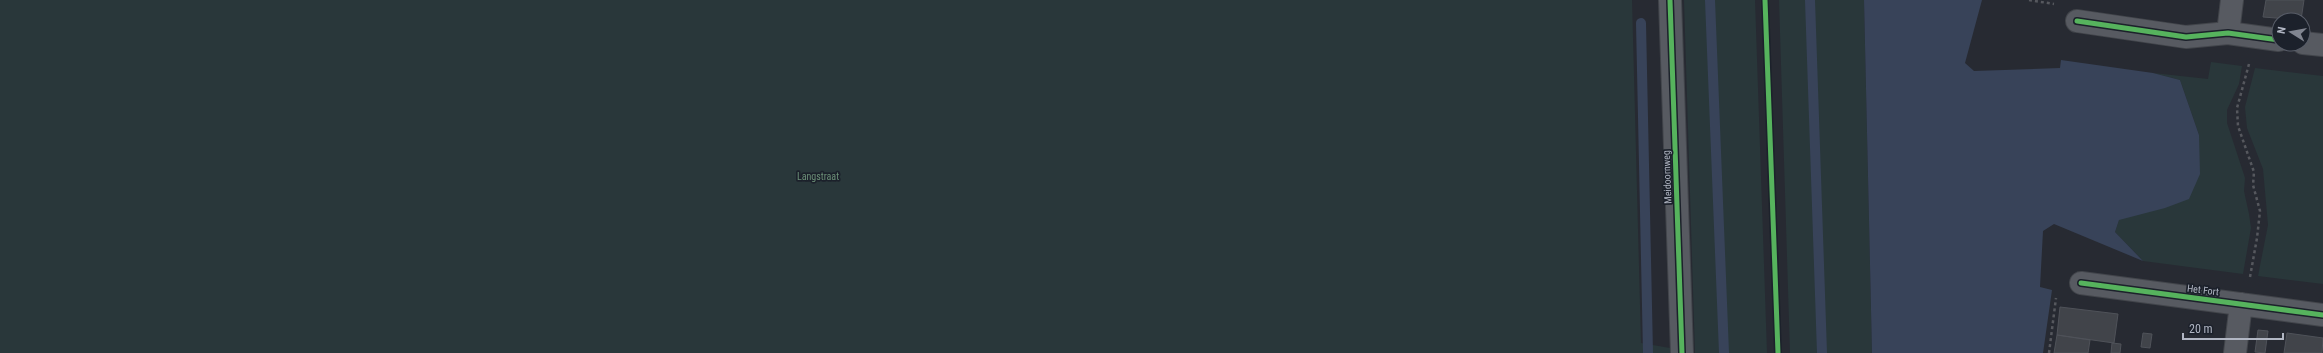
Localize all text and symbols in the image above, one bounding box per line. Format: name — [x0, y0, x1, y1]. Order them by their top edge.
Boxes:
north arrow — [2271, 12, 2311, 52]
text: N — [2275, 25, 2289, 35]
street label: Meidoornweg — [1661, 150, 1673, 204]
park label: Langstraat — [797, 171, 839, 182]
street label: Het Fort — [2186, 283, 2220, 297]
scale bar — [2183, 315, 2283, 341]
text: 20 m — [2189, 322, 2213, 336]

